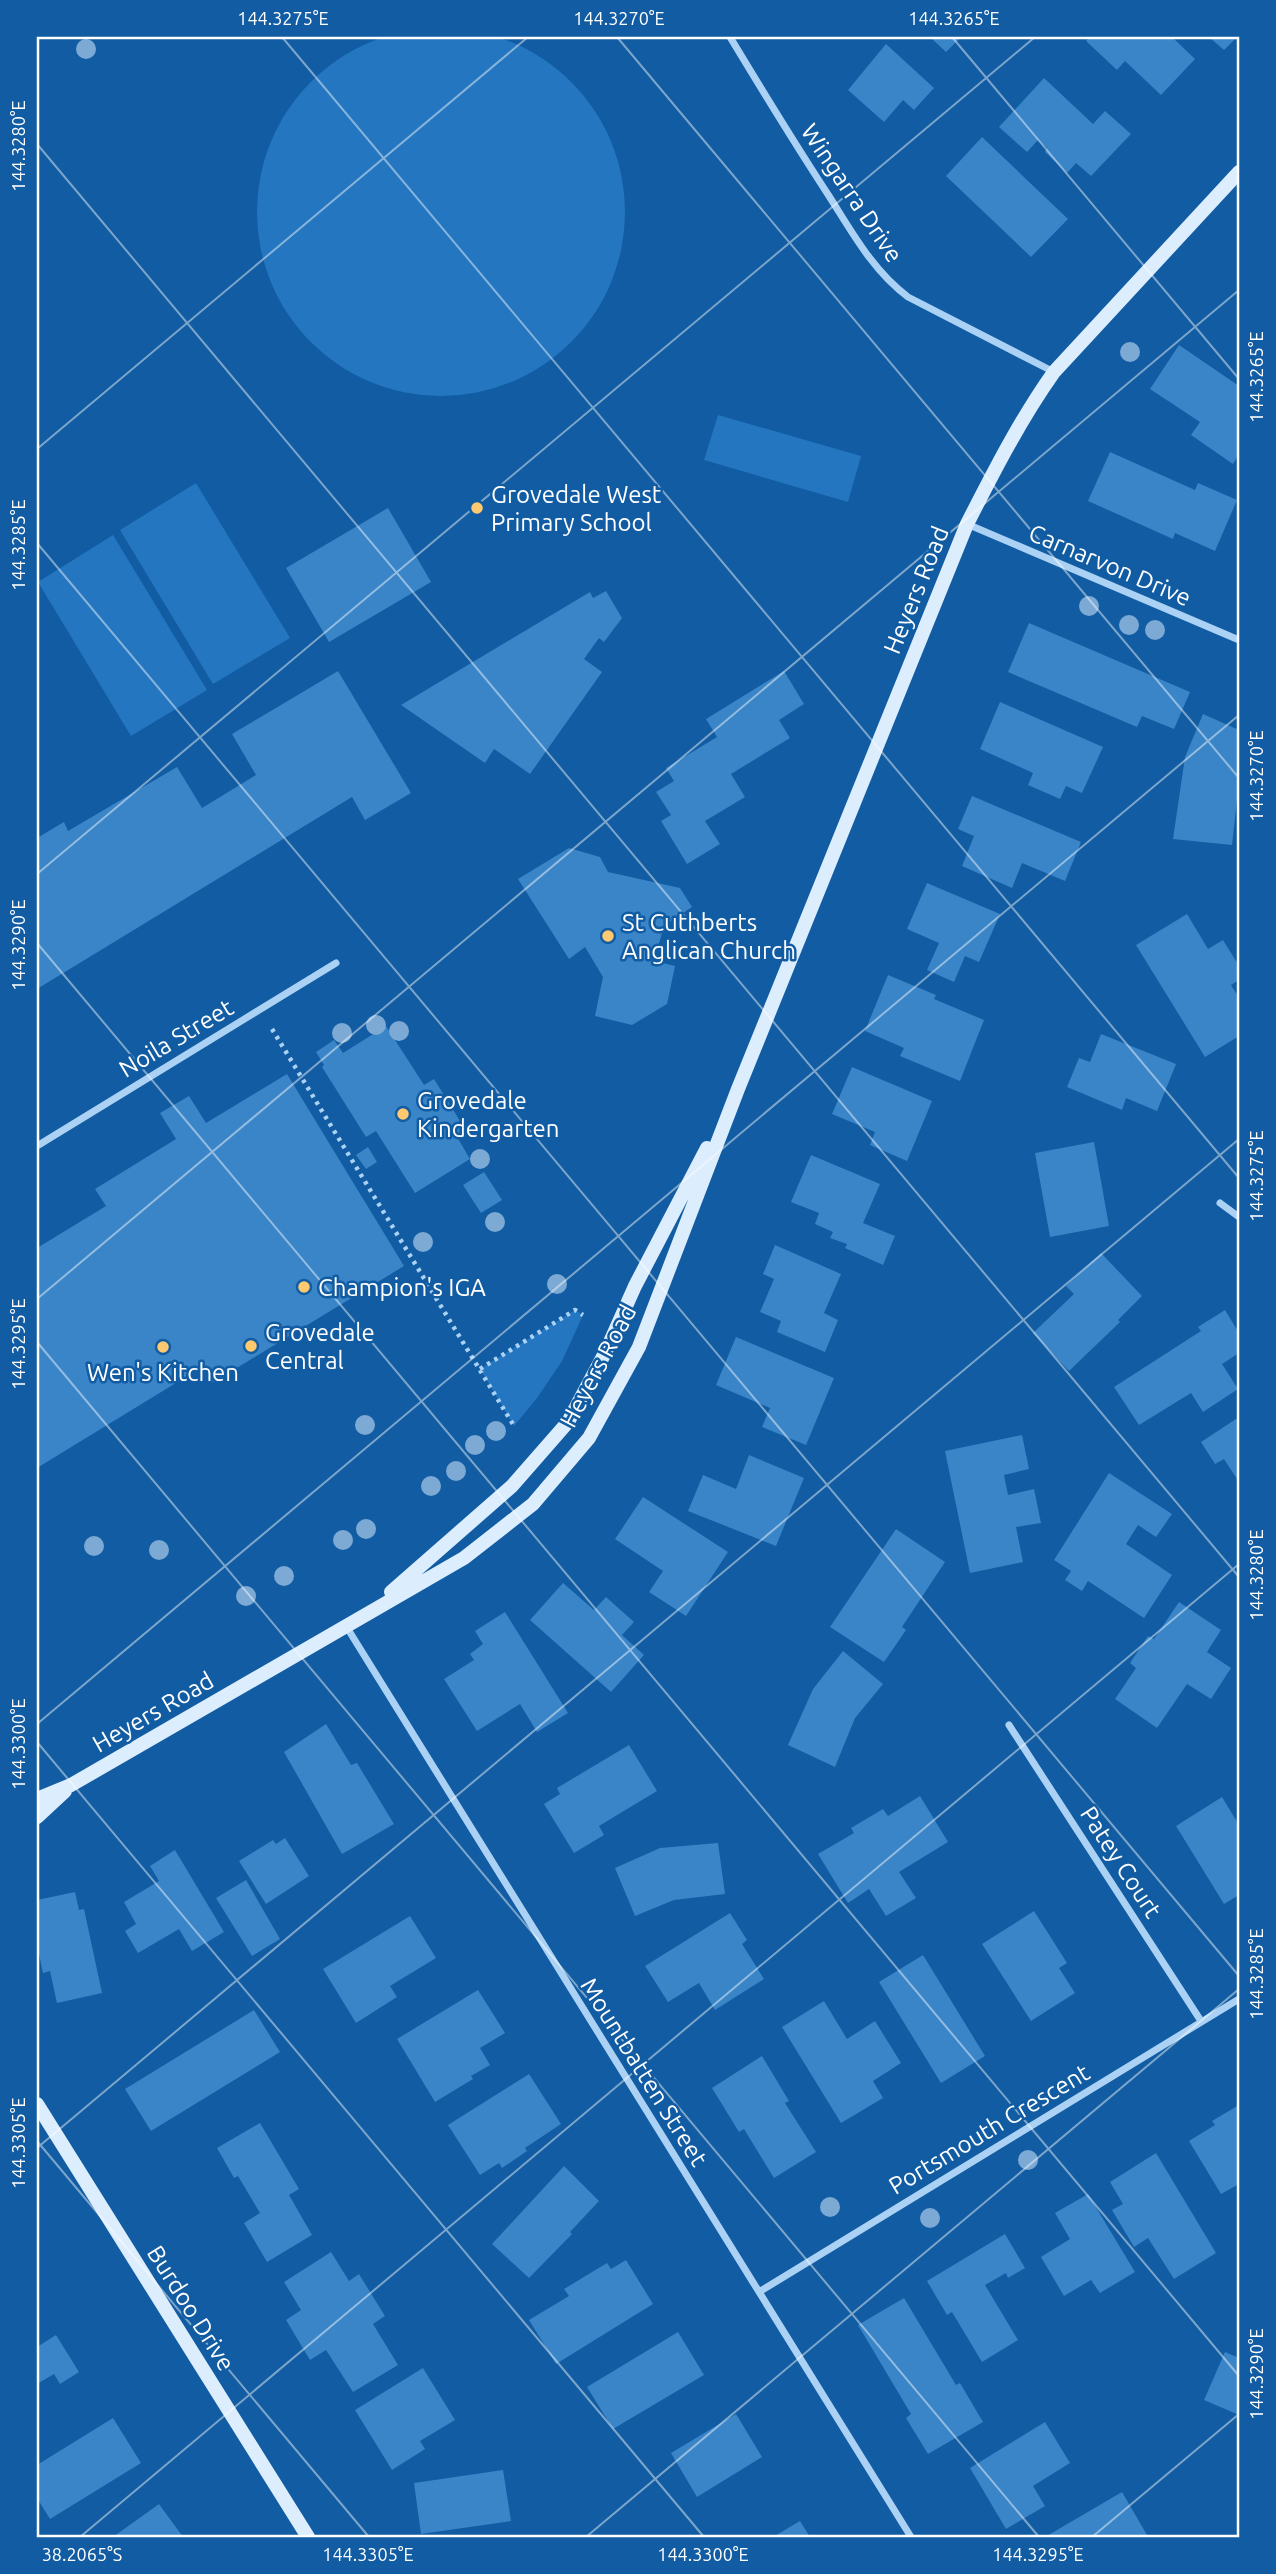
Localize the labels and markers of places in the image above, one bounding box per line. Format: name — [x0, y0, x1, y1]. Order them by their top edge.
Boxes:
place label: Grovedale West Primary School — [491, 481, 662, 536]
marker: Grovedale West Primary School — [469, 500, 485, 516]
place label: St Cuthberts Anglican Church — [622, 909, 796, 964]
marker: St Cuthberts Anglican Church — [600, 928, 616, 944]
place label: Grovedale Kindergarten — [417, 1087, 560, 1142]
marker: Grovedale Kindergarten — [395, 1106, 411, 1122]
place label: Champion's IGA — [318, 1274, 486, 1301]
marker: Champion's IGA — [296, 1279, 312, 1295]
place label: Grovedale Central — [265, 1319, 375, 1374]
marker: Grovedale Central — [243, 1338, 259, 1354]
marker: Wen's Kitchen — [155, 1339, 171, 1355]
place label: Wen's Kitchen — [87, 1359, 239, 1386]

